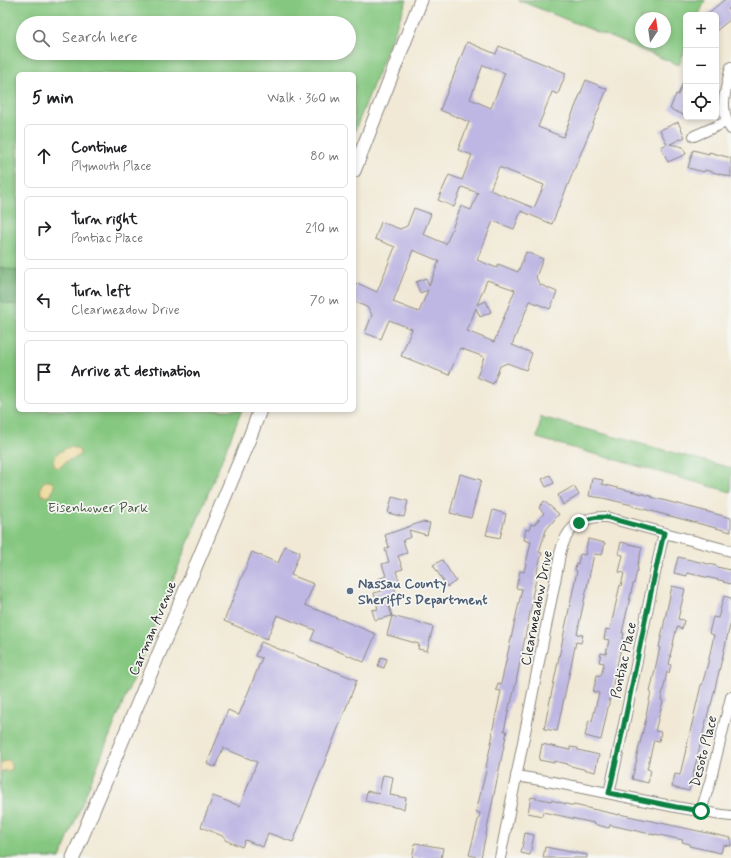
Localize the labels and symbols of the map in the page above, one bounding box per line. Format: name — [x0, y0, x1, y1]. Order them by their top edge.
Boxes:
north arrow — [635, 12, 671, 48]
park label: Eisenhower Park — [48, 499, 148, 517]
route end — [570, 514, 588, 532]
street label: Clearmeadow Drive — [517, 549, 557, 667]
place label: Nassau County Sheriff's Department — [358, 575, 488, 609]
street label: Carman Avenue — [125, 578, 181, 679]
marker: Nassau County Sheriff's Department — [345, 586, 355, 596]
street label: Pontiac Place — [607, 620, 641, 700]
street label: Desoto Place — [686, 714, 721, 789]
route start — [692, 802, 710, 820]

